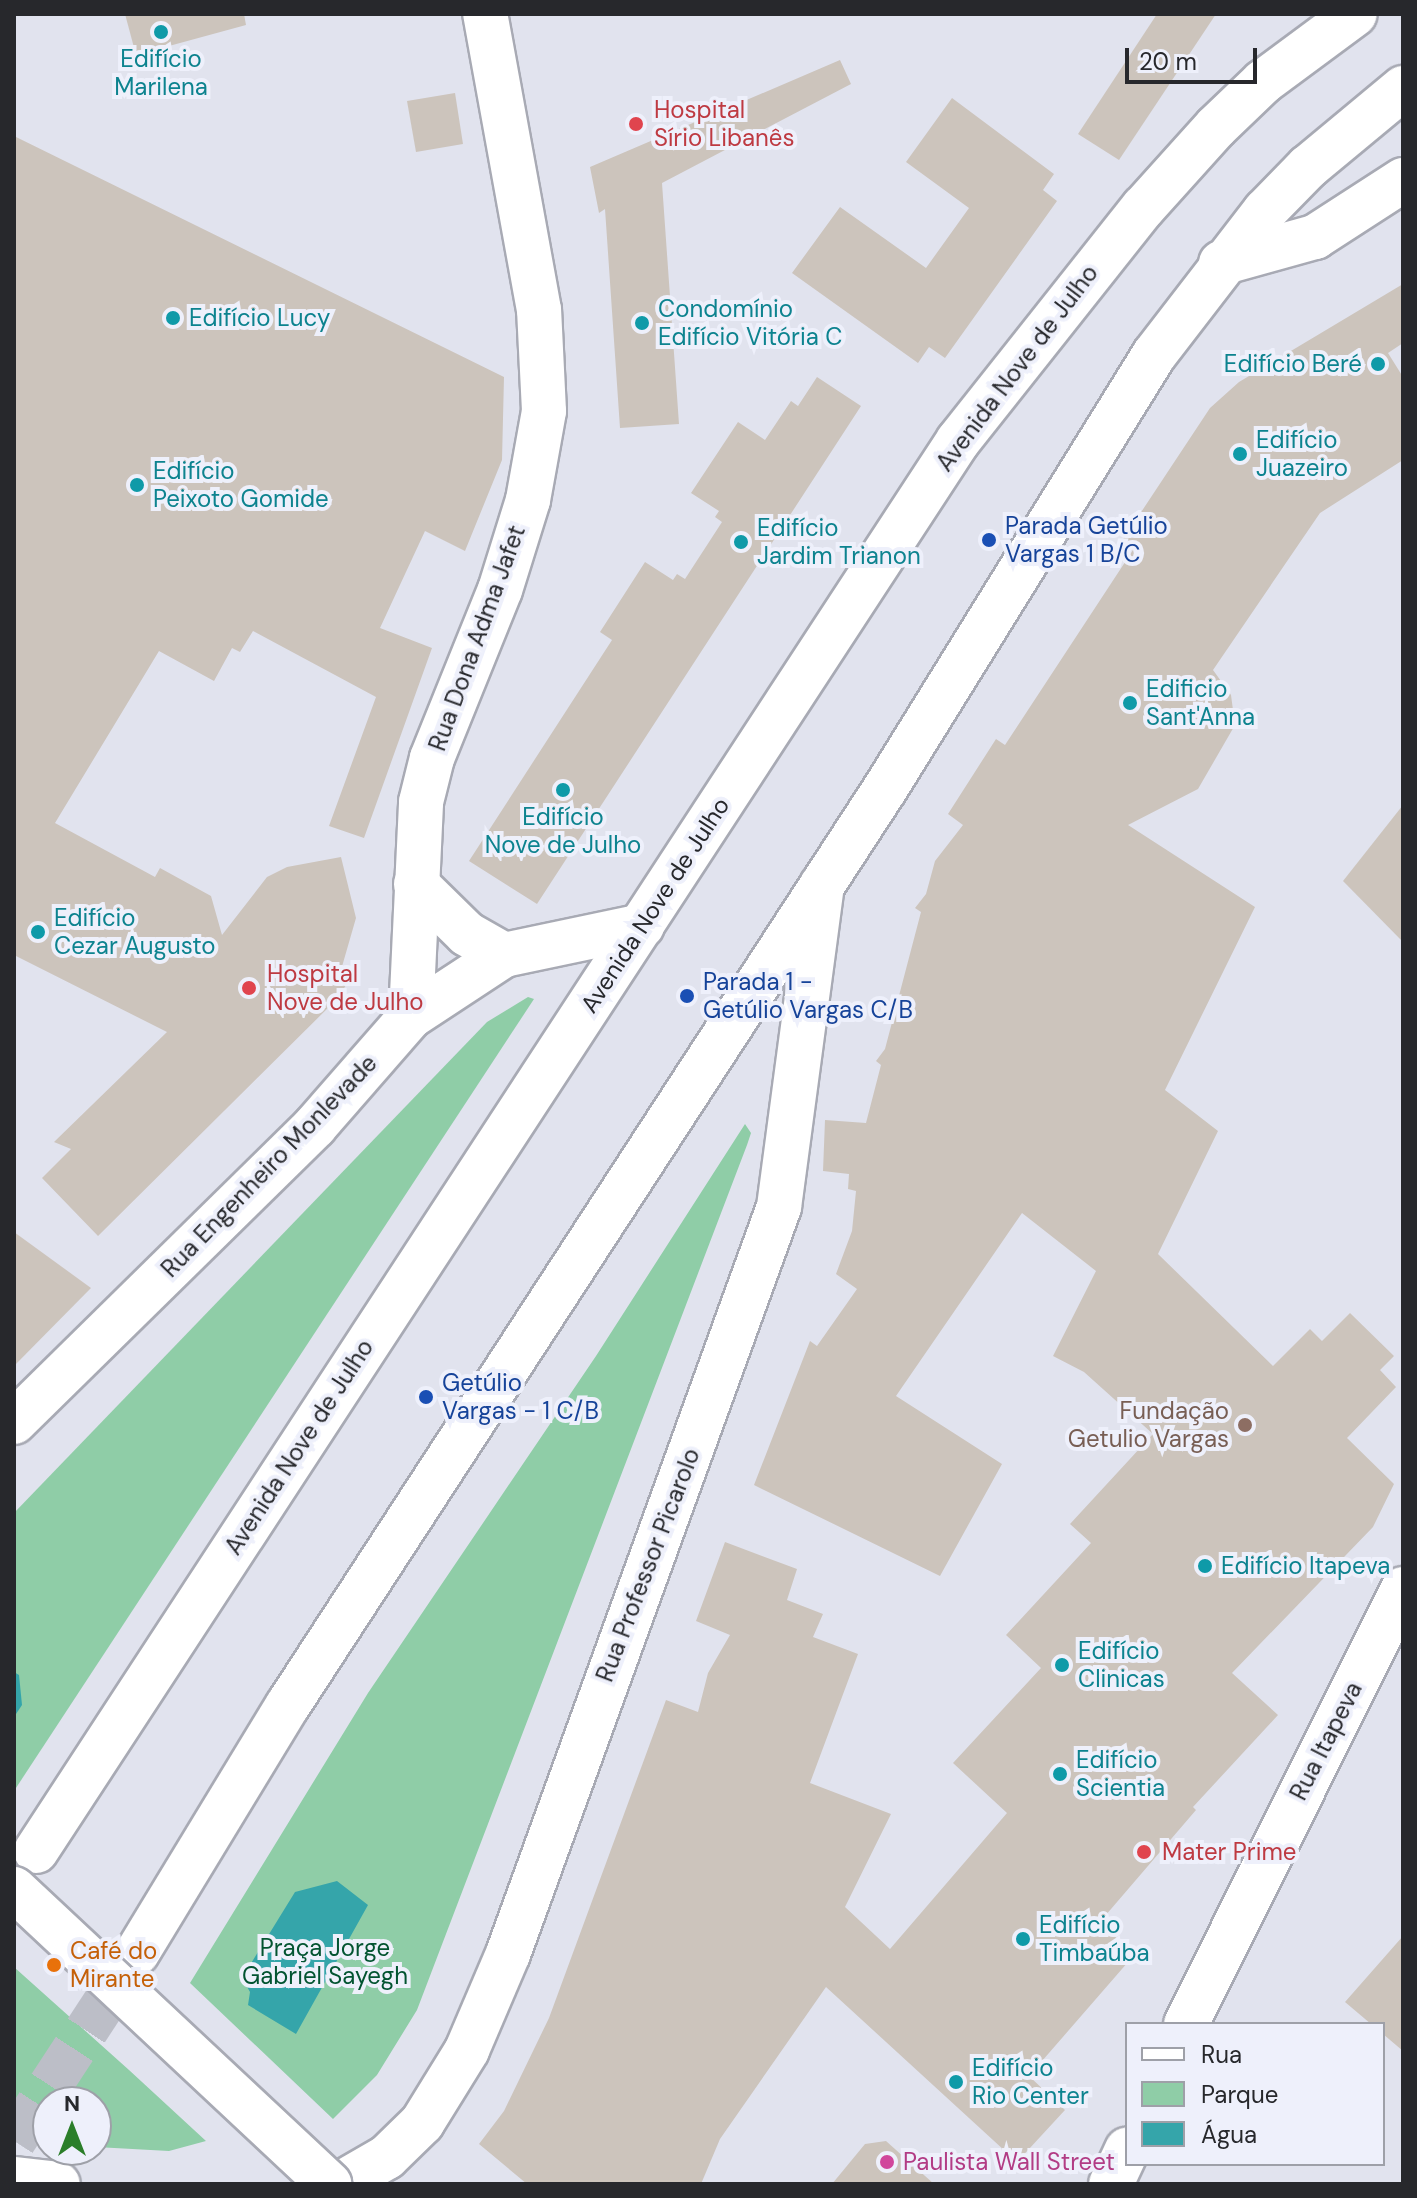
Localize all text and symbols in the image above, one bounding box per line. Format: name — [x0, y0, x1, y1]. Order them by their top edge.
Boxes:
marker: Edifício Marilena — [152, 23, 170, 41]
scale bar — [1129, 32, 1261, 82]
place label: Edifício Marilena — [114, 45, 208, 101]
text: 20 m — [1139, 46, 1197, 77]
place label: Hospital Sírio Libanês — [654, 96, 794, 152]
marker: Hospital Sírio Libanês — [625, 113, 647, 135]
street label: Avenida Nove de Julho — [930, 259, 1104, 477]
place label: Condomínio Edifício Vitória C — [658, 295, 842, 351]
place label: Edifício Lucy — [189, 304, 330, 332]
marker: Edifício Lucy — [164, 309, 182, 327]
marker: Condomínio Edifício Vitória C — [633, 314, 651, 332]
place label: Edifício Beré — [1224, 350, 1362, 378]
marker: Edifício Beré — [1369, 355, 1387, 373]
place label: Edifício Juazeiro — [1256, 426, 1348, 482]
marker: Edifício Juazeiro — [1231, 445, 1249, 463]
place label: Edifício Peixoto Gomide — [153, 457, 329, 513]
marker: Edifício Peixoto Gomide — [128, 476, 146, 494]
place label: Parada Getúlio Vargas 1 B/C — [1005, 512, 1168, 568]
place label: Edifício Jardim Trianon — [757, 514, 921, 570]
street label: Rua Dona Adma Jafet — [423, 521, 531, 755]
marker: Parada Getúlio Vargas 1 B/C — [980, 531, 998, 549]
marker: Edifício Jardim Trianon — [732, 533, 750, 551]
place label: Edificio Sant'Anna — [1146, 675, 1255, 731]
marker: Edificio Sant'Anna — [1121, 694, 1139, 712]
marker: Edifício Nove de Julho — [554, 781, 572, 799]
street label: Avenida Nove de Julho — [575, 792, 735, 1018]
place label: Edifício Nove de Julho — [485, 803, 641, 859]
place label: Edifício Cezar Augusto — [54, 904, 216, 960]
marker: Edifício Cezar Augusto — [29, 923, 47, 941]
place label: Hospital Nove de Julho — [267, 960, 424, 1016]
place label: Parada 1 - Getúlio Vargas C/B — [703, 968, 913, 1024]
marker: Hospital Nove de Julho — [238, 977, 260, 999]
marker: Parada 1 - Getúlio Vargas C/B — [678, 987, 696, 1005]
street label: Rua Engenheiro Monlevade — [155, 1049, 383, 1283]
street label: Avenida Nove de Julho — [219, 1334, 379, 1560]
place label: Getúlio Vargas - 1 C/B — [442, 1369, 599, 1425]
marker: Getúlio Vargas - 1 C/B — [417, 1388, 435, 1406]
place label: Fundação Getulio Vargas — [1068, 1397, 1229, 1453]
marker: Fundação Getulio Vargas — [1236, 1416, 1254, 1434]
street label: Rua Professor Picarolo — [590, 1444, 706, 1686]
place label: Edifício Itapeva — [1221, 1552, 1390, 1580]
marker: Edifício Itapeva — [1196, 1557, 1214, 1575]
place label: Edifício Clinicas — [1078, 1637, 1165, 1693]
marker: Edifício Clinicas — [1053, 1656, 1071, 1674]
street label: Rua Itapeva — [1284, 1677, 1368, 1805]
place label: Edifício Scientia — [1076, 1746, 1165, 1802]
marker: Edifício Scientia — [1051, 1765, 1069, 1783]
place label: Mater Prime — [1162, 1838, 1296, 1866]
marker: Mater Prime — [1133, 1841, 1155, 1863]
place label: Edifício Timbaúba — [1039, 1911, 1150, 1967]
marker: Edifício Timbaúba — [1014, 1930, 1032, 1948]
park label: Praça Jorge Gabriel Sayegh — [242, 1934, 408, 1990]
place label: Café do Mirante — [70, 1937, 157, 1993]
marker: Café do Mirante — [45, 1956, 63, 1974]
legend — [1125, 2022, 1385, 2166]
text: Rua — [1201, 2039, 1242, 2070]
place label: Edifício Rio Center — [972, 2054, 1089, 2110]
marker: Edifício Rio Center — [947, 2073, 965, 2091]
text: Parque — [1201, 2079, 1278, 2110]
north arrow — [32, 2086, 112, 2166]
text: N — [64, 2089, 80, 2118]
text: Água — [1201, 2119, 1257, 2150]
place label: Paulista Wall Street — [903, 2148, 1115, 2176]
marker: Paulista Wall Street — [878, 2153, 896, 2171]

